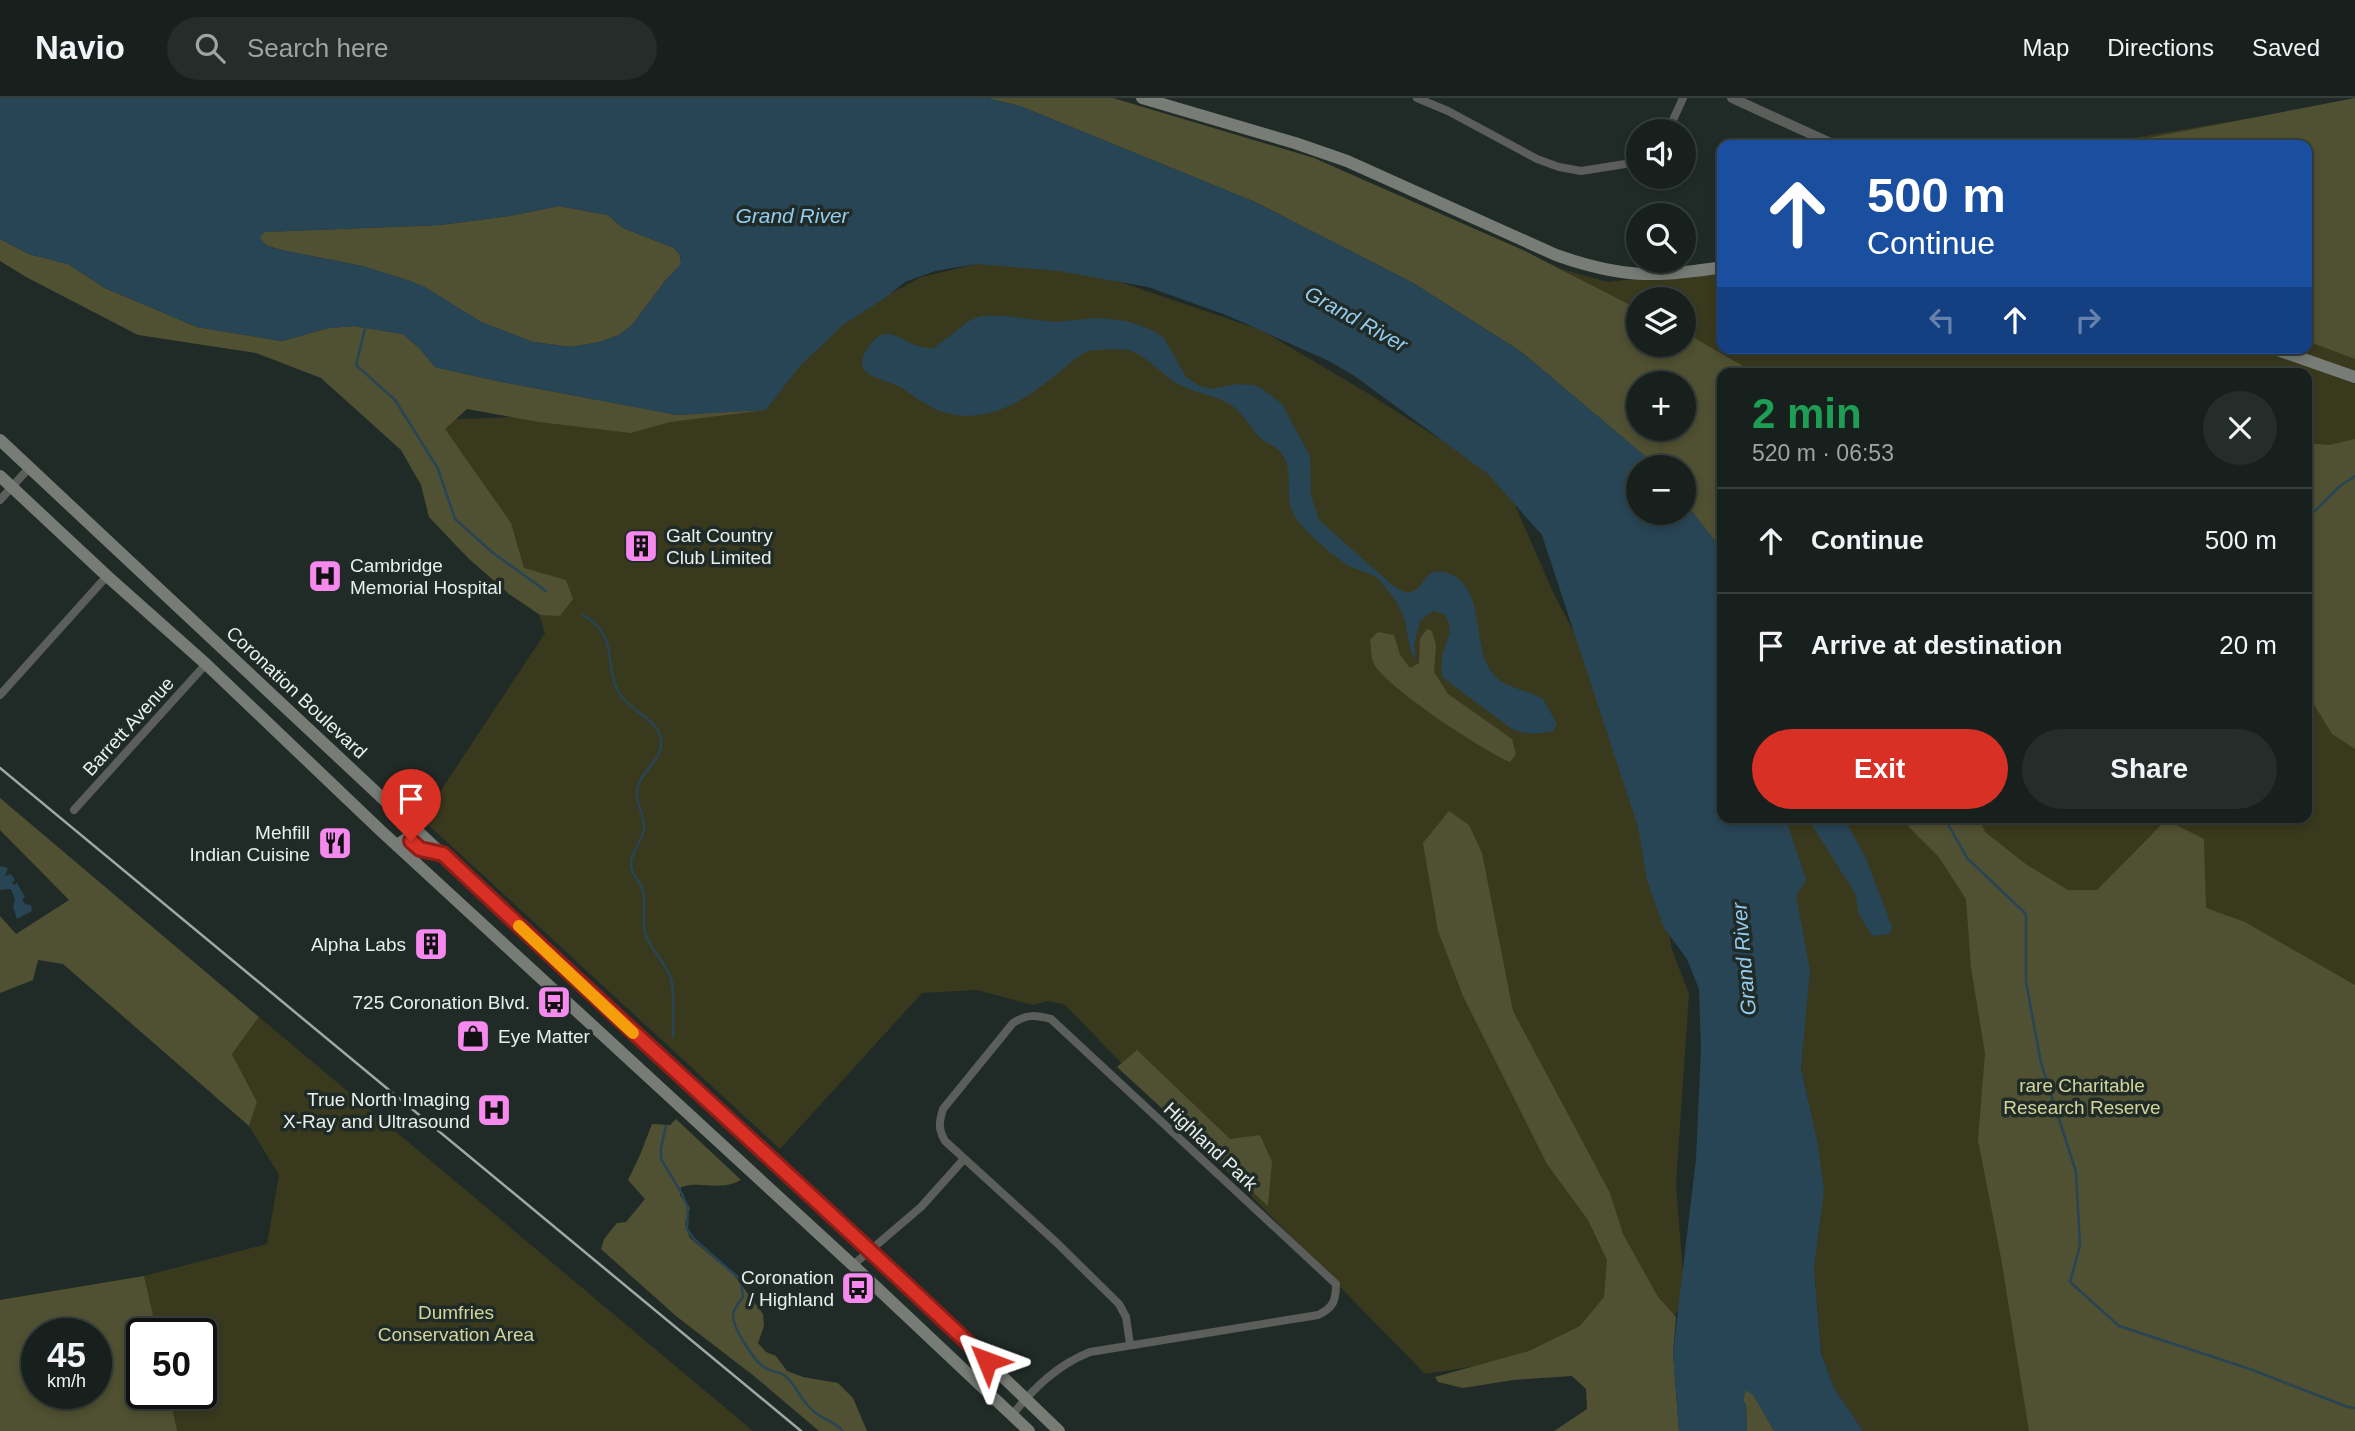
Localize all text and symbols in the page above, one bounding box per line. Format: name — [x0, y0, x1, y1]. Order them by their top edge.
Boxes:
search box — [167, 17, 657, 80]
text: Navio — [35, 29, 125, 66]
icon: search — [191, 29, 229, 67]
text: Search here — [247, 33, 389, 63]
text: Map — [2023, 34, 2069, 61]
text: Directions — [2107, 34, 2214, 61]
text: Saved — [2252, 34, 2320, 61]
map controls — [1626, 119, 1696, 525]
button: sound — [1626, 119, 1696, 189]
icon: ahead — [1752, 168, 1843, 259]
text: 500 m — [1867, 168, 2006, 222]
button: search — [1626, 203, 1696, 273]
water label: Grand River — [735, 204, 850, 227]
text: Continue — [1867, 225, 1995, 261]
water label: Grand River — [1301, 281, 1412, 357]
button: layers — [1626, 287, 1696, 357]
icon: left — [1923, 301, 1961, 339]
icon: ahead — [1996, 301, 2034, 339]
icon: right — [2069, 301, 2107, 339]
button: + — [1626, 371, 1696, 441]
text: 2 min — [1752, 390, 1862, 437]
button: close — [2203, 391, 2277, 465]
text: 520 m · 06:53 — [1752, 440, 1894, 466]
button: − — [1626, 455, 1696, 525]
icon: ahead — [1752, 522, 1790, 560]
place label: Galt Country Club Limited — [666, 525, 773, 568]
text: Continue — [1811, 525, 1924, 555]
text: 500 m — [2205, 525, 2277, 555]
building icon: Galt Country Club Limited — [622, 527, 660, 565]
place label: Cambridge Memorial Hospital — [350, 555, 502, 598]
hospital icon: Cambridge Memorial Hospital — [306, 557, 344, 595]
street label: Coronation Boulevard — [222, 622, 371, 763]
icon: arrive — [1752, 627, 1790, 665]
text: Arrive at destination — [1811, 630, 2062, 660]
text: 20 m — [2219, 630, 2277, 660]
street label: Barrett Avenue — [79, 673, 178, 780]
button: Exit — [1752, 729, 2008, 809]
button: Share — [2022, 729, 2277, 809]
pin — [381, 769, 441, 841]
icon: arrive — [392, 780, 430, 818]
place label: Mehfill Indian Cuisine — [190, 822, 310, 865]
restaurant icon: Mehfill Indian Cuisine — [316, 824, 354, 862]
water label: Grand River — [1727, 901, 1760, 1016]
building icon: Alpha Labs — [412, 925, 450, 963]
place label: Alpha Labs — [311, 934, 406, 955]
bus stop icon: 725 Coronation Blvd. — [535, 983, 573, 1021]
place label: 725 Coronation Blvd. — [353, 992, 530, 1013]
shop icon: Eye Matter — [454, 1017, 492, 1055]
place label: Eye Matter — [498, 1026, 591, 1047]
park label: rare Charitable Research Reserve — [2003, 1075, 2161, 1118]
place label: True North Imaging X-Ray and Ultrasound — [283, 1089, 470, 1132]
hospital icon: True North Imaging X-Ray and Ultrasound — [475, 1091, 513, 1129]
street label: Highland Park — [1160, 1098, 1262, 1195]
place label: Coronation / Highland — [741, 1267, 834, 1310]
bus stop icon: Coronation / Highland — [839, 1269, 877, 1307]
park label: Dumfries Conservation Area — [378, 1302, 535, 1345]
speed limit sign: 50 — [126, 1318, 217, 1409]
position arrow — [950, 1324, 1024, 1398]
text: 45 — [47, 1335, 86, 1374]
text: km/h — [47, 1371, 86, 1391]

